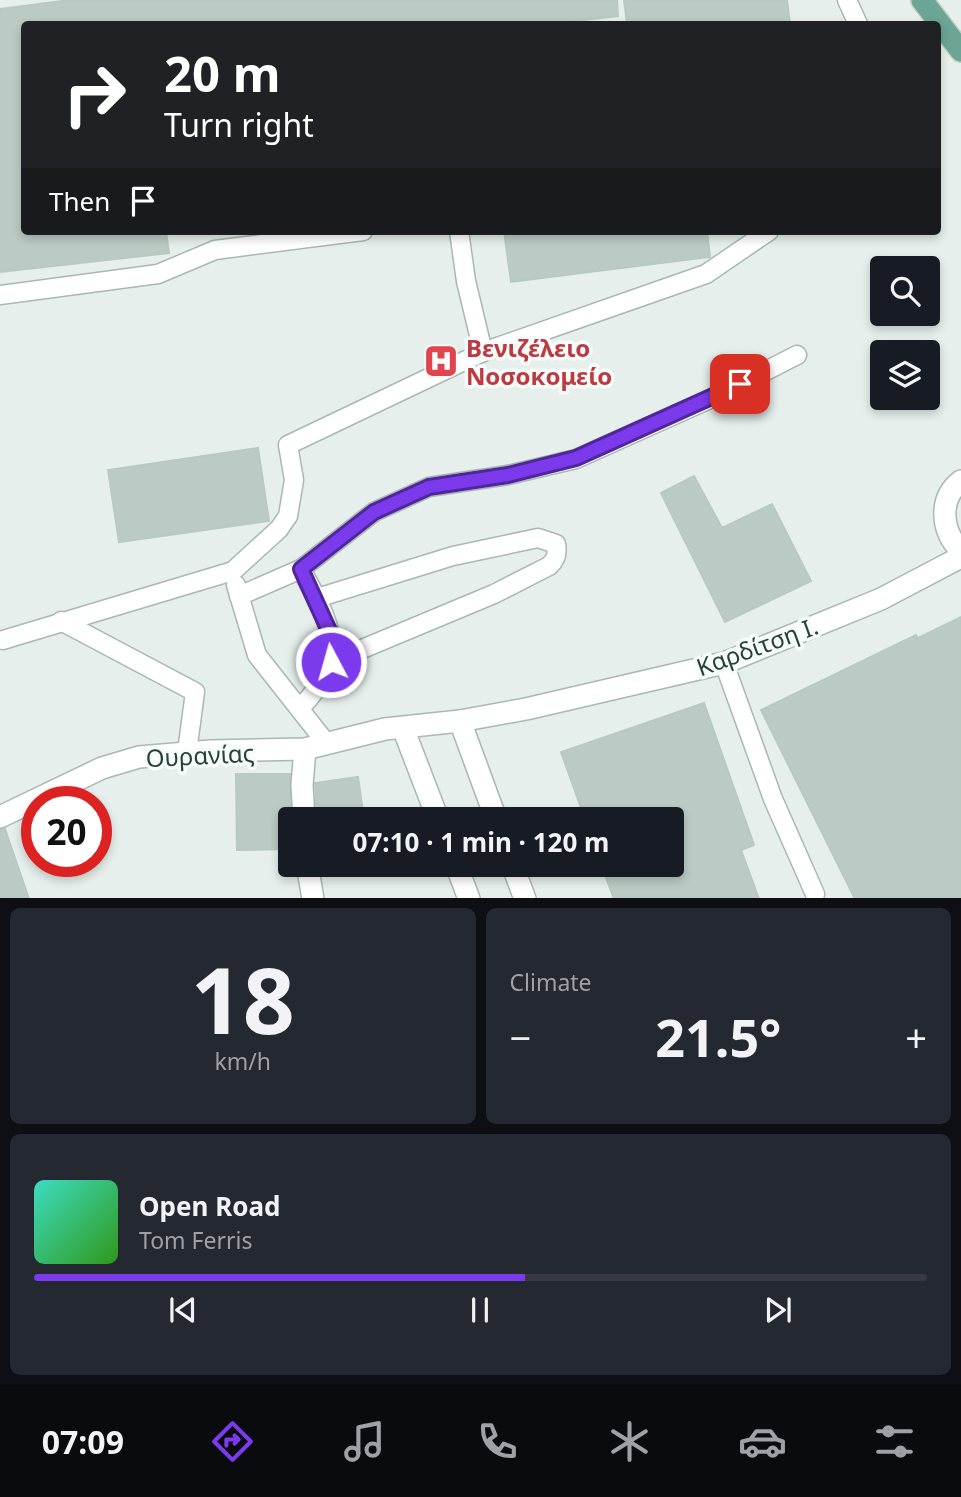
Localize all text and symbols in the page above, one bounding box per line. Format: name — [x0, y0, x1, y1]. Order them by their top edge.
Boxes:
text: 20 m — [164, 40, 281, 106]
icon: right — [49, 49, 140, 140]
text: Turn right — [164, 103, 314, 146]
icon: arrive — [124, 182, 162, 220]
text: Then — [49, 183, 110, 219]
map controls — [870, 256, 940, 410]
button: search — [870, 256, 940, 326]
place label: Βενιζέλειο Νοσοκομείο — [466, 331, 612, 392]
button: layers — [870, 340, 940, 410]
hospital icon: Βενιζέλειο Νοσοκομείο — [422, 342, 460, 380]
pin — [710, 354, 770, 414]
icon: arrive — [721, 365, 759, 403]
street label: Καρδίτση Ι. — [692, 609, 822, 683]
position arrow — [294, 625, 368, 699]
street label: Ουρανίας — [145, 736, 255, 774]
speed limit sign: 20 — [21, 786, 112, 877]
text: 07:10 · 1 min · 120 m — [353, 824, 609, 860]
text: 18 — [191, 937, 295, 1061]
text: Climate — [510, 966, 592, 998]
text: 21.5° — [655, 1001, 781, 1072]
text: − — [510, 1011, 531, 1063]
text: + — [905, 1011, 927, 1063]
text: km/h — [214, 1045, 271, 1077]
text: Open Road — [139, 1188, 281, 1224]
text: Tom Ferris — [139, 1224, 252, 1256]
icon: previous — [164, 1291, 202, 1329]
icon: pause — [461, 1291, 499, 1329]
icon: next — [759, 1291, 797, 1329]
icon: directions — [208, 1417, 257, 1466]
icon: music — [340, 1417, 389, 1466]
icon: phone — [473, 1417, 522, 1466]
icon: climate — [605, 1417, 654, 1466]
icon: car — [738, 1417, 787, 1466]
icon: filters — [870, 1417, 919, 1466]
text: 07:09 — [42, 1420, 124, 1463]

